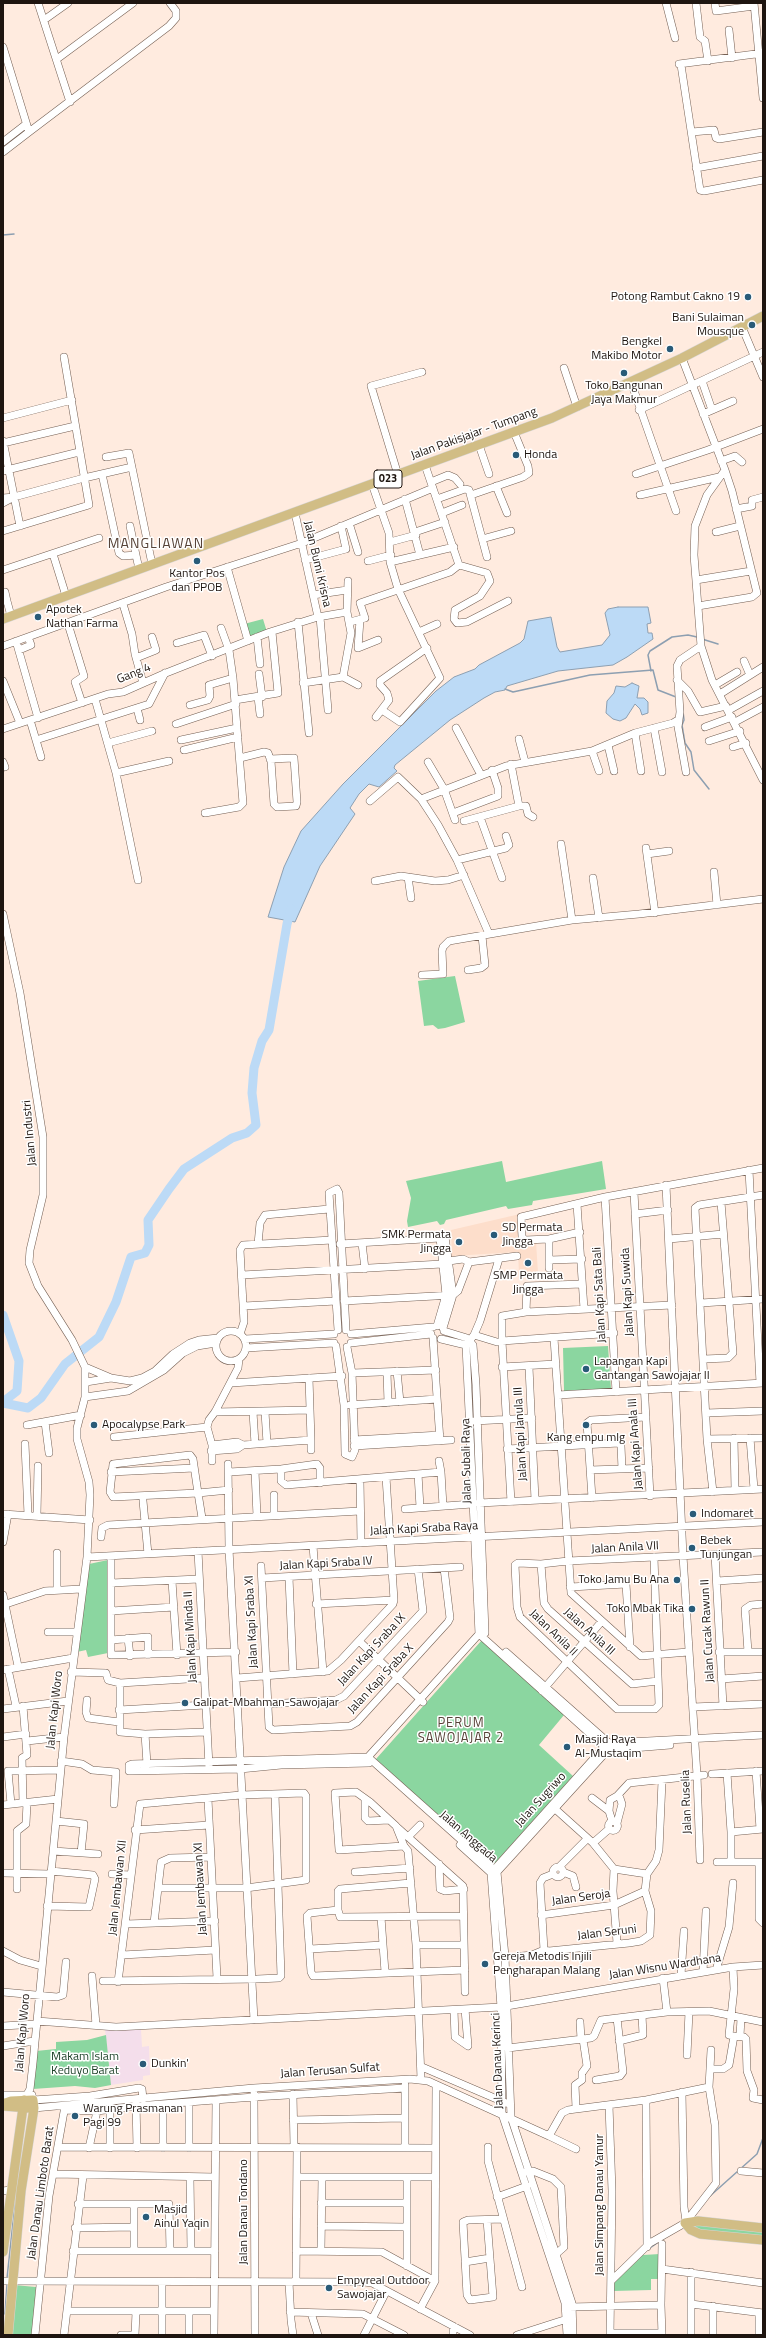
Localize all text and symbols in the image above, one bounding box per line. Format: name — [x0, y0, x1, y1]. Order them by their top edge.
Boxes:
place label: Potong Rambut Cakno 19 — [611, 290, 740, 304]
marker: Potong Rambut Cakno 19 — [743, 292, 753, 302]
place label: Bani Sulaiman Mousque — [672, 311, 744, 339]
marker: Bani Sulaiman Mousque — [747, 320, 757, 330]
place label: Bengkel Makibo Motor — [591, 335, 662, 363]
marker: Bengkel Makibo Motor — [665, 344, 675, 354]
marker: Toko Bangunan Jaya Makmur — [619, 368, 629, 378]
place label: Toko Bangunan Jaya Makmur — [585, 379, 663, 407]
street label: Jalan Pakisjajar - Tumpang — [409, 404, 539, 464]
place label: Honda — [524, 448, 557, 462]
marker: Honda — [511, 450, 521, 460]
road number: 023 — [374, 470, 402, 488]
street label: Jalan Bumi Krisna — [300, 519, 334, 609]
district label: MANGLIAWAN — [108, 537, 204, 553]
marker: Kantor Pos dan PPOB — [192, 556, 202, 566]
place label: Kantor Pos dan PPOB — [169, 567, 225, 595]
place label: Apotek Nathan Farma — [46, 603, 118, 631]
marker: Apotek Nathan Farma — [33, 612, 43, 622]
street label: Gang 4 — [115, 661, 153, 687]
street label: Jalan Industri — [20, 1099, 40, 1167]
place label: SD Permata Jingga — [502, 1221, 562, 1249]
place label: SMK Permata Jingga — [381, 1228, 451, 1256]
marker: SD Permata Jingga — [489, 1230, 499, 1240]
marker: SMK Permata Jingga — [454, 1237, 464, 1247]
street label: Jalan Kapi Sata Bali — [590, 1247, 610, 1343]
street label: Jalan Kapi Suwida — [618, 1247, 638, 1337]
marker: SMP Permata Jingga — [523, 1258, 533, 1268]
place label: SMP Permata Jingga — [493, 1269, 563, 1297]
place label: Lapangan Kapi Gantangan Sawojajar II — [594, 1355, 710, 1383]
marker: Lapangan Kapi Gantangan Sawojajar II — [581, 1364, 591, 1374]
street label: Jalan Kapi Janula III — [511, 1387, 531, 1481]
street label: Jalan Kapi Anala III — [626, 1398, 646, 1490]
place label: Apocalypse Park — [102, 1418, 185, 1432]
street label: Jalan Subali Raya — [459, 1418, 475, 1504]
marker: Apocalypse Park — [89, 1420, 99, 1430]
marker: Kang empu mlg — [581, 1420, 591, 1430]
place label: Kang empu mlg — [547, 1431, 625, 1445]
place label: Indomaret — [701, 1507, 753, 1521]
marker: Indomaret — [688, 1509, 698, 1519]
street label: Jalan Kapi Sraba Raya — [369, 1519, 479, 1539]
place label: Bebek Tunjungan — [700, 1534, 752, 1562]
street label: Jalan Anila VII — [591, 1539, 659, 1557]
marker: Bebek Tunjungan — [687, 1543, 697, 1553]
street label: Jalan Kapi Sraba IV — [279, 1554, 373, 1574]
place label: Toko Jamu Bu Ana — [578, 1573, 669, 1587]
street label: Jalan Kapi Sraba XI — [242, 1575, 262, 1669]
marker: Toko Jamu Bu Ana — [672, 1575, 682, 1585]
street label: Jalan Cucak Rawun II — [698, 1579, 718, 1683]
street label: Jalan Kapi Minda II — [181, 1591, 201, 1683]
place label: Toko Mbak Tika — [606, 1602, 684, 1616]
marker: Toko Mbak Tika — [687, 1604, 697, 1614]
street label: Jalan Anila III — [560, 1605, 618, 1659]
street label: Jalan Anila II — [526, 1607, 580, 1659]
street label: Jalan Kapi Sraba IX — [335, 1611, 409, 1689]
street label: Jalan Kapi Sraba X — [345, 1641, 417, 1717]
street label: Jalan Kapi Woro — [44, 1670, 66, 1750]
place label: Galipat-Mbahman-Sawojajar — [193, 1696, 339, 1710]
marker: Galipat-Mbahman-Sawojajar — [180, 1698, 190, 1708]
district label: PERUM SAWOJAJAR 2 — [418, 1716, 504, 1747]
place label: Masjid Raya Al-Mustaqim — [575, 1733, 641, 1761]
marker: Masjid Raya Al-Mustaqim — [562, 1742, 572, 1752]
street label: Jalan Sugriwo — [513, 1770, 569, 1830]
street label: Jalan Ruselia — [679, 1770, 695, 1834]
street label: Jalan Anggada — [436, 1808, 500, 1866]
street label: Jalan Jembawan XII — [106, 1840, 130, 1936]
street label: Jalan Jembawan XI — [191, 1842, 211, 1936]
street label: Jalan Seroja — [551, 1887, 611, 1909]
street label: Jalan Seruni — [577, 1922, 637, 1944]
place label: Gereja Metodis Injili Pengharapan Malang — [493, 1950, 600, 1978]
street label: Jalan Wisnu Wardhana — [608, 1951, 722, 1983]
marker: Gereja Metodis Injili Pengharapan Malang — [480, 1959, 490, 1969]
street label: Jalan Kapi Woro — [12, 1993, 34, 2073]
street label: Jalan Danau Kerinci — [489, 2013, 507, 2109]
park label: Makam Islam Keduyo Barat — [51, 2050, 119, 2078]
place label: Dunkin' — [151, 2057, 189, 2071]
marker: Dunkin' — [138, 2059, 148, 2069]
street label: Jalan Terusan Sulfat — [280, 2060, 380, 2082]
place label: Warung Prasmanan Pagi 99 — [83, 2102, 183, 2130]
marker: Warung Prasmanan Pagi 99 — [70, 2111, 80, 2121]
street label: Jalan Danau Limboto Barat — [25, 2125, 57, 2261]
street label: Jalan Simpang Danau Yamur — [593, 2134, 607, 2276]
street label: Jalan Danau Tondano — [237, 2159, 251, 2265]
place label: Masjid Ainul Yaqin — [154, 2203, 209, 2231]
marker: Masjid Ainul Yaqin — [141, 2212, 151, 2222]
place label: Empyreal Outdoor Sawojajar — [337, 2274, 429, 2302]
marker: Empyreal Outdoor Sawojajar — [324, 2283, 334, 2293]

